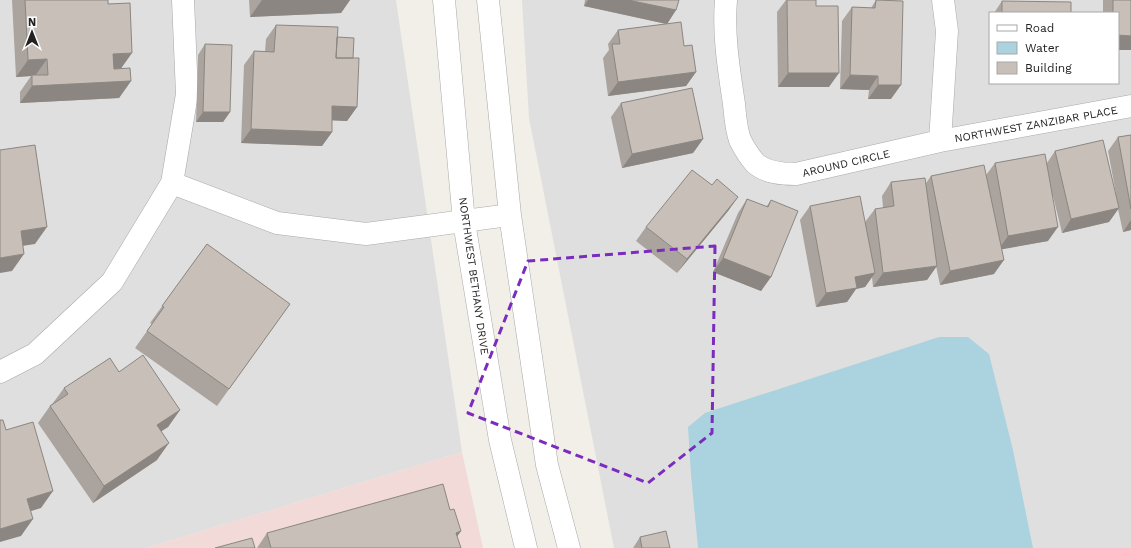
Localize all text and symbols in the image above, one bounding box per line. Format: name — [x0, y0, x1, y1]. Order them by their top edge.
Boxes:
north arrow — [12, 12, 52, 52]
legend — [989, 12, 1119, 84]
text: N — [28, 16, 36, 29]
text: Road — [1025, 21, 1054, 35]
text: Water — [1025, 41, 1060, 55]
text: Building — [1025, 61, 1072, 75]
street label: NORTHWEST ZANZIBAR PLACE — [954, 104, 1119, 145]
street label: AROUND CIRCLE — [801, 147, 891, 180]
street label: NORTHWEST BETHANY DRIVE — [456, 196, 491, 356]

